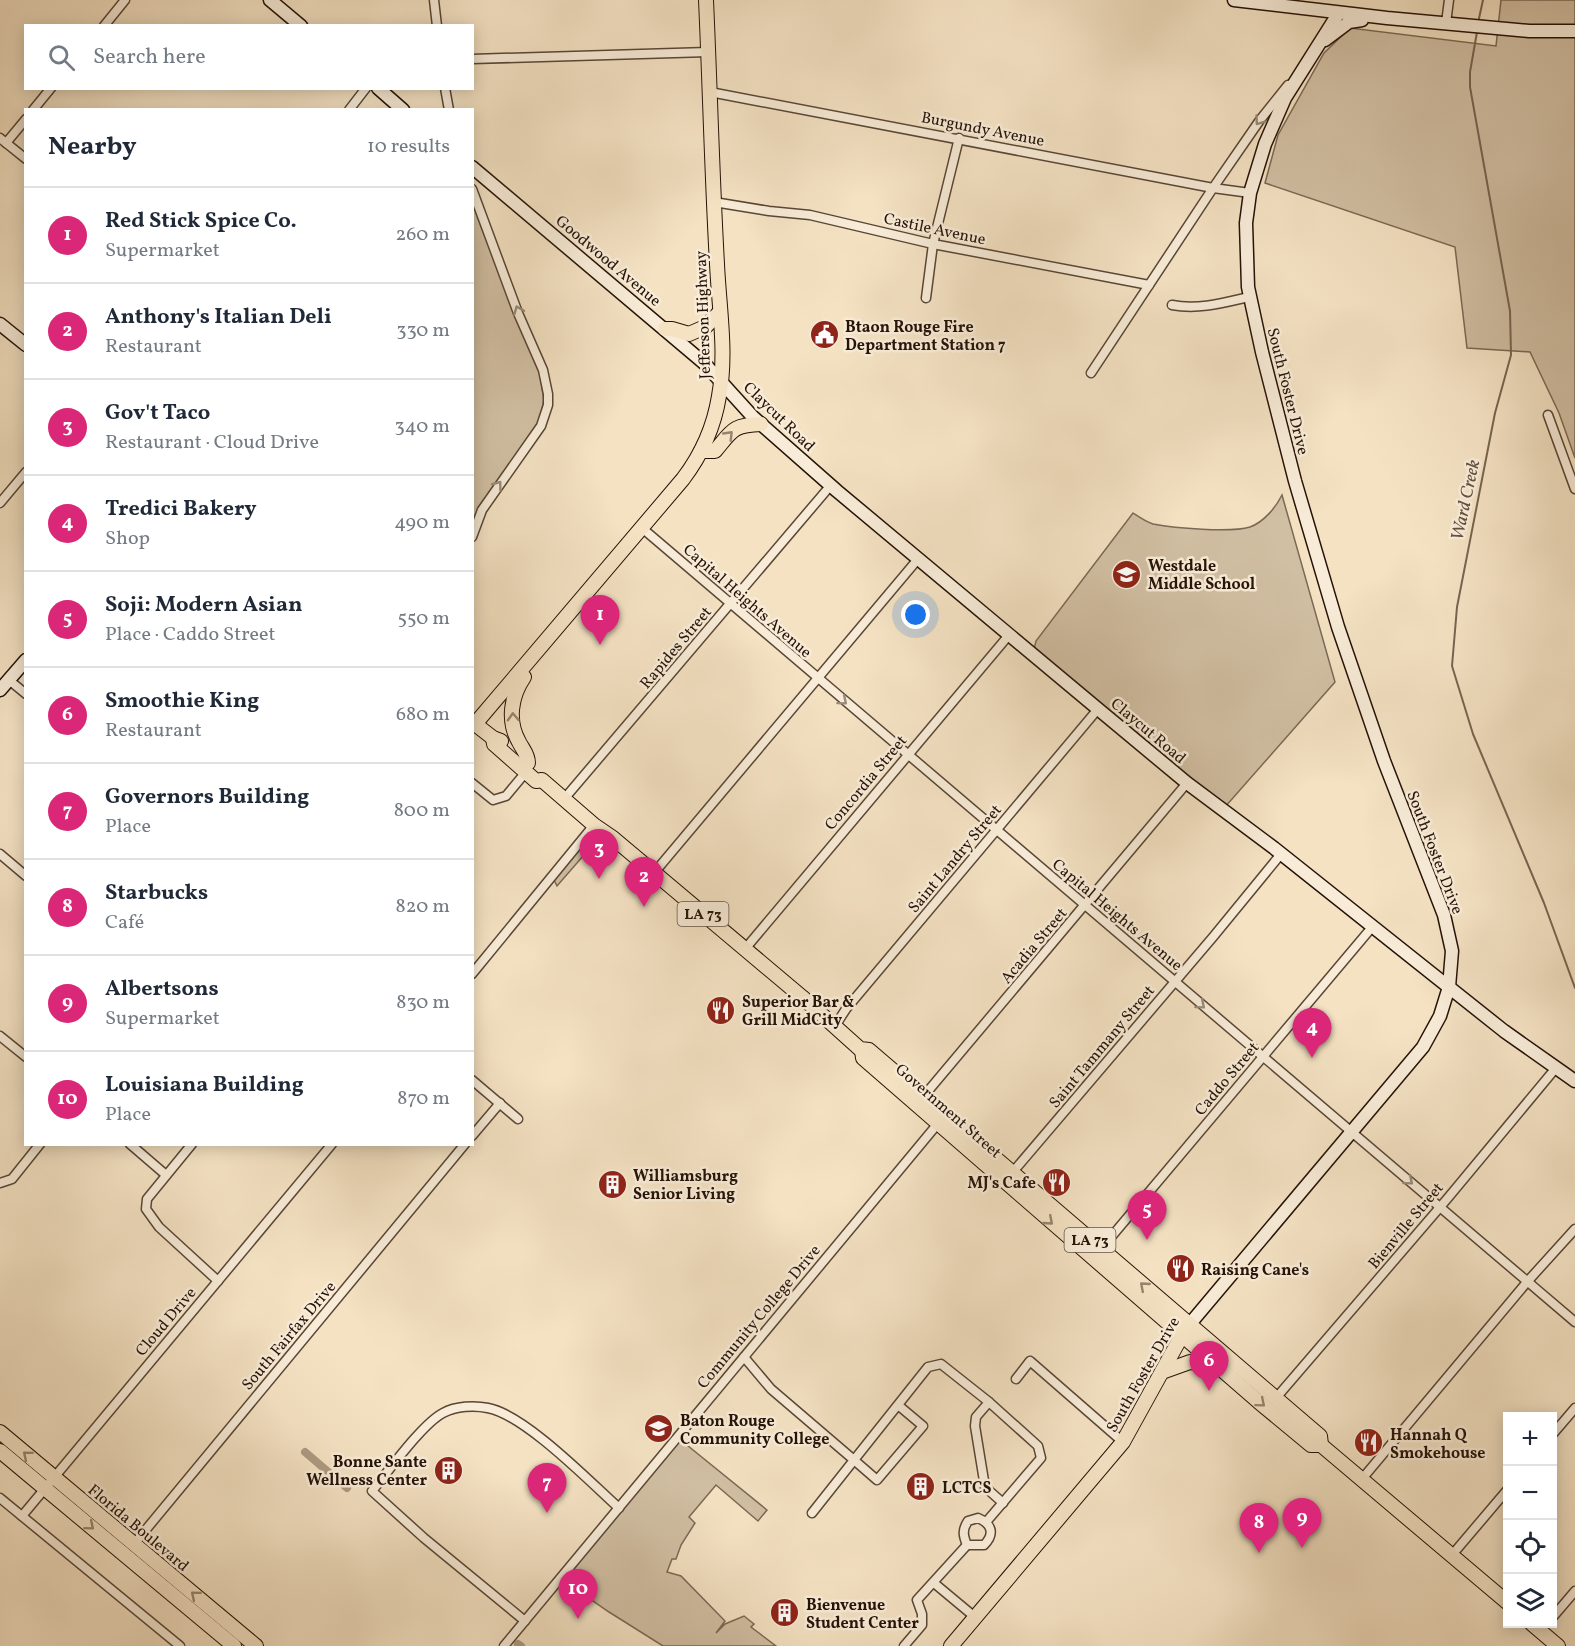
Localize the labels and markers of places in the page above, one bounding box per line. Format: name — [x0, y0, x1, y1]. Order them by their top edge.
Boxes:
place label: Btaon Rouge Fire Department Station 7 — [845, 317, 1006, 357]
public building icon: Btaon Rouge Fire Department Station 7 — [808, 319, 840, 351]
place label: Westdale Middle School — [1148, 556, 1256, 596]
school or university icon: Westdale Middle School — [1111, 558, 1143, 590]
pin: 1 — [580, 596, 620, 645]
pin: 3 — [580, 830, 618, 879]
pin: 2 — [624, 858, 664, 907]
place label: Superior Bar & Grill MidCity — [742, 992, 854, 1032]
restaurant icon: Superior Bar & Grill MidCity — [705, 994, 737, 1026]
pin: 4 — [1292, 1008, 1332, 1058]
place label: Williamsburg Senior Living — [633, 1166, 738, 1206]
restaurant icon: MJ's Cafe — [1041, 1166, 1073, 1198]
building icon: Williamsburg Senior Living — [596, 1168, 628, 1200]
place label: MJ's Cafe — [968, 1173, 1036, 1195]
pin: 5 — [1128, 1190, 1166, 1240]
restaurant icon: Raising Cane's — [1164, 1253, 1196, 1285]
place label: Raising Cane's — [1201, 1260, 1309, 1282]
pin: 6 — [1190, 1342, 1228, 1391]
place label: Baton Rouge Community College — [680, 1411, 829, 1451]
school or university icon: Baton Rouge Community College — [643, 1413, 675, 1445]
place label: Hannah Q Smokehouse — [1390, 1425, 1486, 1465]
restaurant icon: Hannah Q Smokehouse — [1353, 1427, 1385, 1459]
place label: Bonne Sante Wellness Center — [306, 1452, 427, 1492]
building icon: Bonne Sante Wellness Center — [432, 1454, 464, 1486]
pin: 7 — [528, 1464, 566, 1513]
building icon: LCTCS — [905, 1471, 937, 1503]
place label: LCTCS — [942, 1478, 991, 1500]
pin: 9 — [1282, 1498, 1322, 1548]
pin: 8 — [1240, 1504, 1278, 1553]
pin: 10 — [558, 1570, 598, 1619]
place label: Bienvenue Student Center — [806, 1595, 919, 1635]
building icon: Bienvenue Student Center — [769, 1597, 801, 1629]

